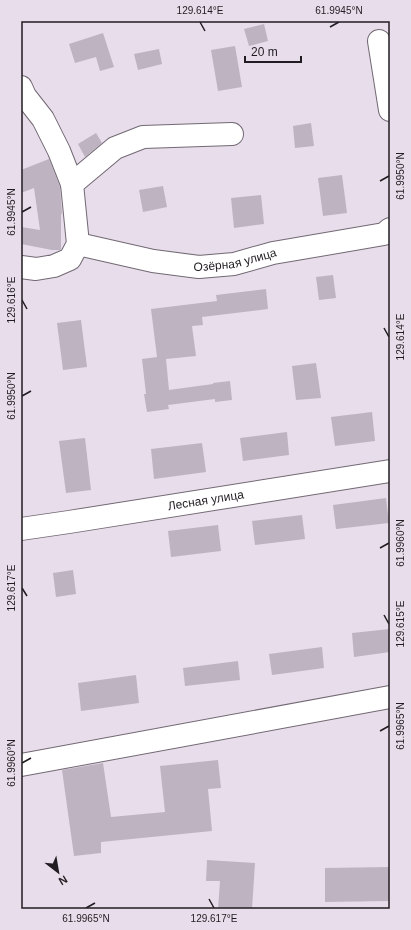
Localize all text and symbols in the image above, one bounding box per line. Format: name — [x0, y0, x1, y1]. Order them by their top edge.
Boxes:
text: 129.614°E — [177, 5, 224, 16]
text: 61.9945°N — [315, 5, 363, 16]
scale bar — [245, 38, 301, 64]
text: 20 m — [251, 45, 278, 59]
text: 61.9950°N — [395, 152, 406, 200]
text: 61.9945°N — [6, 188, 17, 236]
street label: Озёрная улица — [193, 245, 278, 274]
text: 129.616°E — [6, 276, 17, 323]
text: 129.614°E — [395, 313, 406, 360]
text: 61.9950°N — [6, 372, 17, 420]
street label: Лесная улица — [167, 487, 245, 513]
text: 61.9960°N — [395, 519, 406, 567]
text: 129.617°E — [6, 564, 17, 611]
text: 129.615°E — [395, 600, 406, 647]
text: 61.9965°N — [395, 702, 406, 750]
text: 61.9960°N — [6, 739, 17, 787]
north arrow — [38, 852, 78, 892]
text: N — [57, 873, 70, 888]
text: 61.9965°N — [62, 913, 110, 924]
text: 129.617°E — [191, 913, 238, 924]

